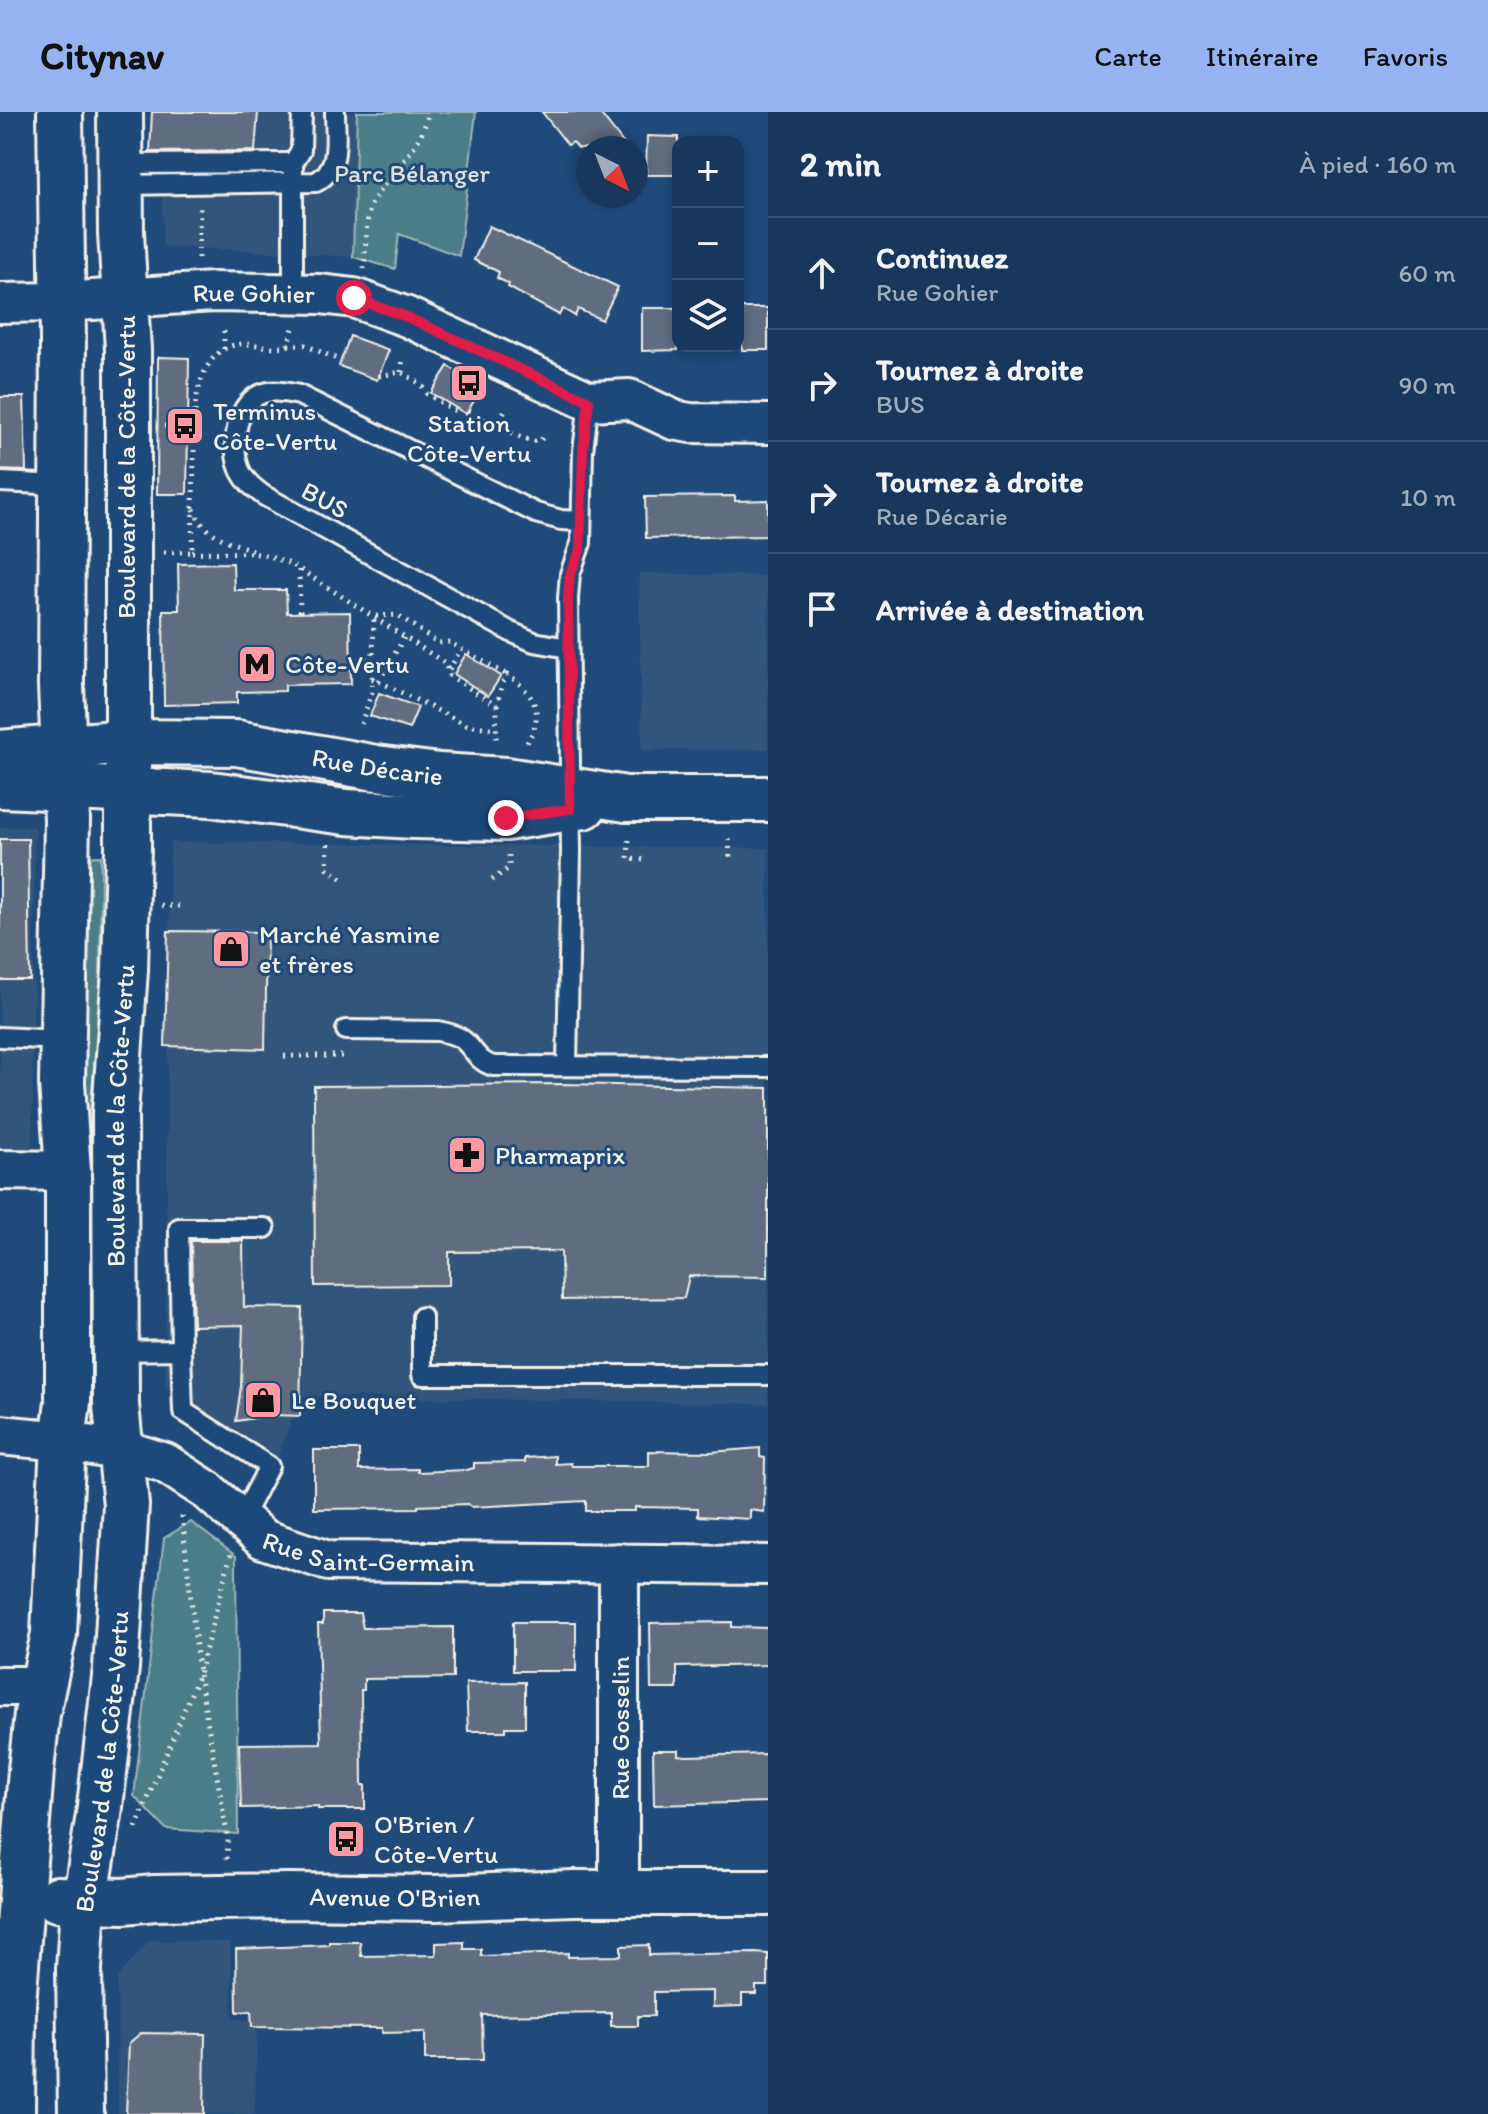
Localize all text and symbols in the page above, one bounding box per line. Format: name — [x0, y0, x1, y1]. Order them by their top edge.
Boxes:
text: Citynav — [40, 33, 164, 79]
text: Carte — [1094, 39, 1162, 73]
text: Itinéraire — [1206, 39, 1319, 73]
text: Favoris — [1363, 39, 1448, 73]
north arrow — [576, 136, 648, 208]
map controls — [672, 136, 744, 352]
button: + — [672, 136, 744, 208]
text: 2 min — [800, 144, 881, 185]
text: À pied · 160 m — [1299, 148, 1456, 180]
park label: Parc Bélanger — [334, 157, 491, 189]
button: − — [672, 208, 744, 280]
text: Continuez — [876, 239, 1008, 276]
icon: ahead — [800, 251, 844, 295]
text: 60 m — [1399, 257, 1456, 289]
street label: Rue Gohier — [191, 276, 315, 310]
text: Rue Gohier — [876, 276, 998, 308]
route start — [336, 280, 372, 316]
button: layers — [672, 280, 744, 352]
street label: Boulevard de la Côte-Vertu — [110, 315, 142, 619]
text: Tournez à droite — [876, 351, 1084, 388]
bus stop icon: Station Côte-Vertu — [448, 362, 490, 404]
icon: right — [800, 363, 844, 407]
text: 90 m — [1399, 369, 1456, 401]
text: BUS — [876, 388, 925, 420]
place label: Terminus Côte-Vertu — [213, 395, 337, 457]
bus stop icon: Terminus Côte-Vertu — [164, 405, 206, 447]
place label: Station Côte-Vertu — [407, 407, 531, 469]
text: Tournez à droite — [876, 463, 1084, 500]
street label: BUS — [296, 474, 354, 526]
icon: right — [800, 475, 844, 519]
text: 10 m — [1400, 481, 1456, 513]
text: Rue Décarie — [876, 500, 1008, 532]
icon: arrive — [800, 587, 844, 631]
text: Arrivée à destination — [876, 591, 1144, 628]
metro station icon: Côte-Vertu — [236, 643, 278, 685]
place label: Côte-Vertu — [285, 648, 409, 680]
street label: Rue Décarie — [310, 741, 445, 792]
route end — [488, 800, 524, 836]
place label: Marché Yasmine et frères — [259, 918, 440, 980]
shop icon: Marché Yasmine et frères — [210, 928, 252, 970]
street label: Boulevard de la Côte-Vertu — [99, 963, 141, 1267]
pharmacy icon: Pharmaprix — [446, 1134, 488, 1176]
place label: Pharmaprix — [495, 1139, 625, 1171]
shop icon: Le Bouquet — [242, 1379, 284, 1421]
place label: Le Bouquet — [291, 1384, 417, 1416]
street label: Rue Saint-Germain — [258, 1524, 475, 1578]
street label: Boulevard de la Côte-Vertu — [68, 1610, 135, 1915]
street label: Rue Gosselin — [604, 1656, 636, 1800]
place label: O'Brien / Côte-Vertu — [374, 1808, 498, 1870]
bus stop icon: O'Brien / Côte-Vertu — [325, 1818, 367, 1860]
street label: Avenue O'Brien — [309, 1880, 481, 1914]

